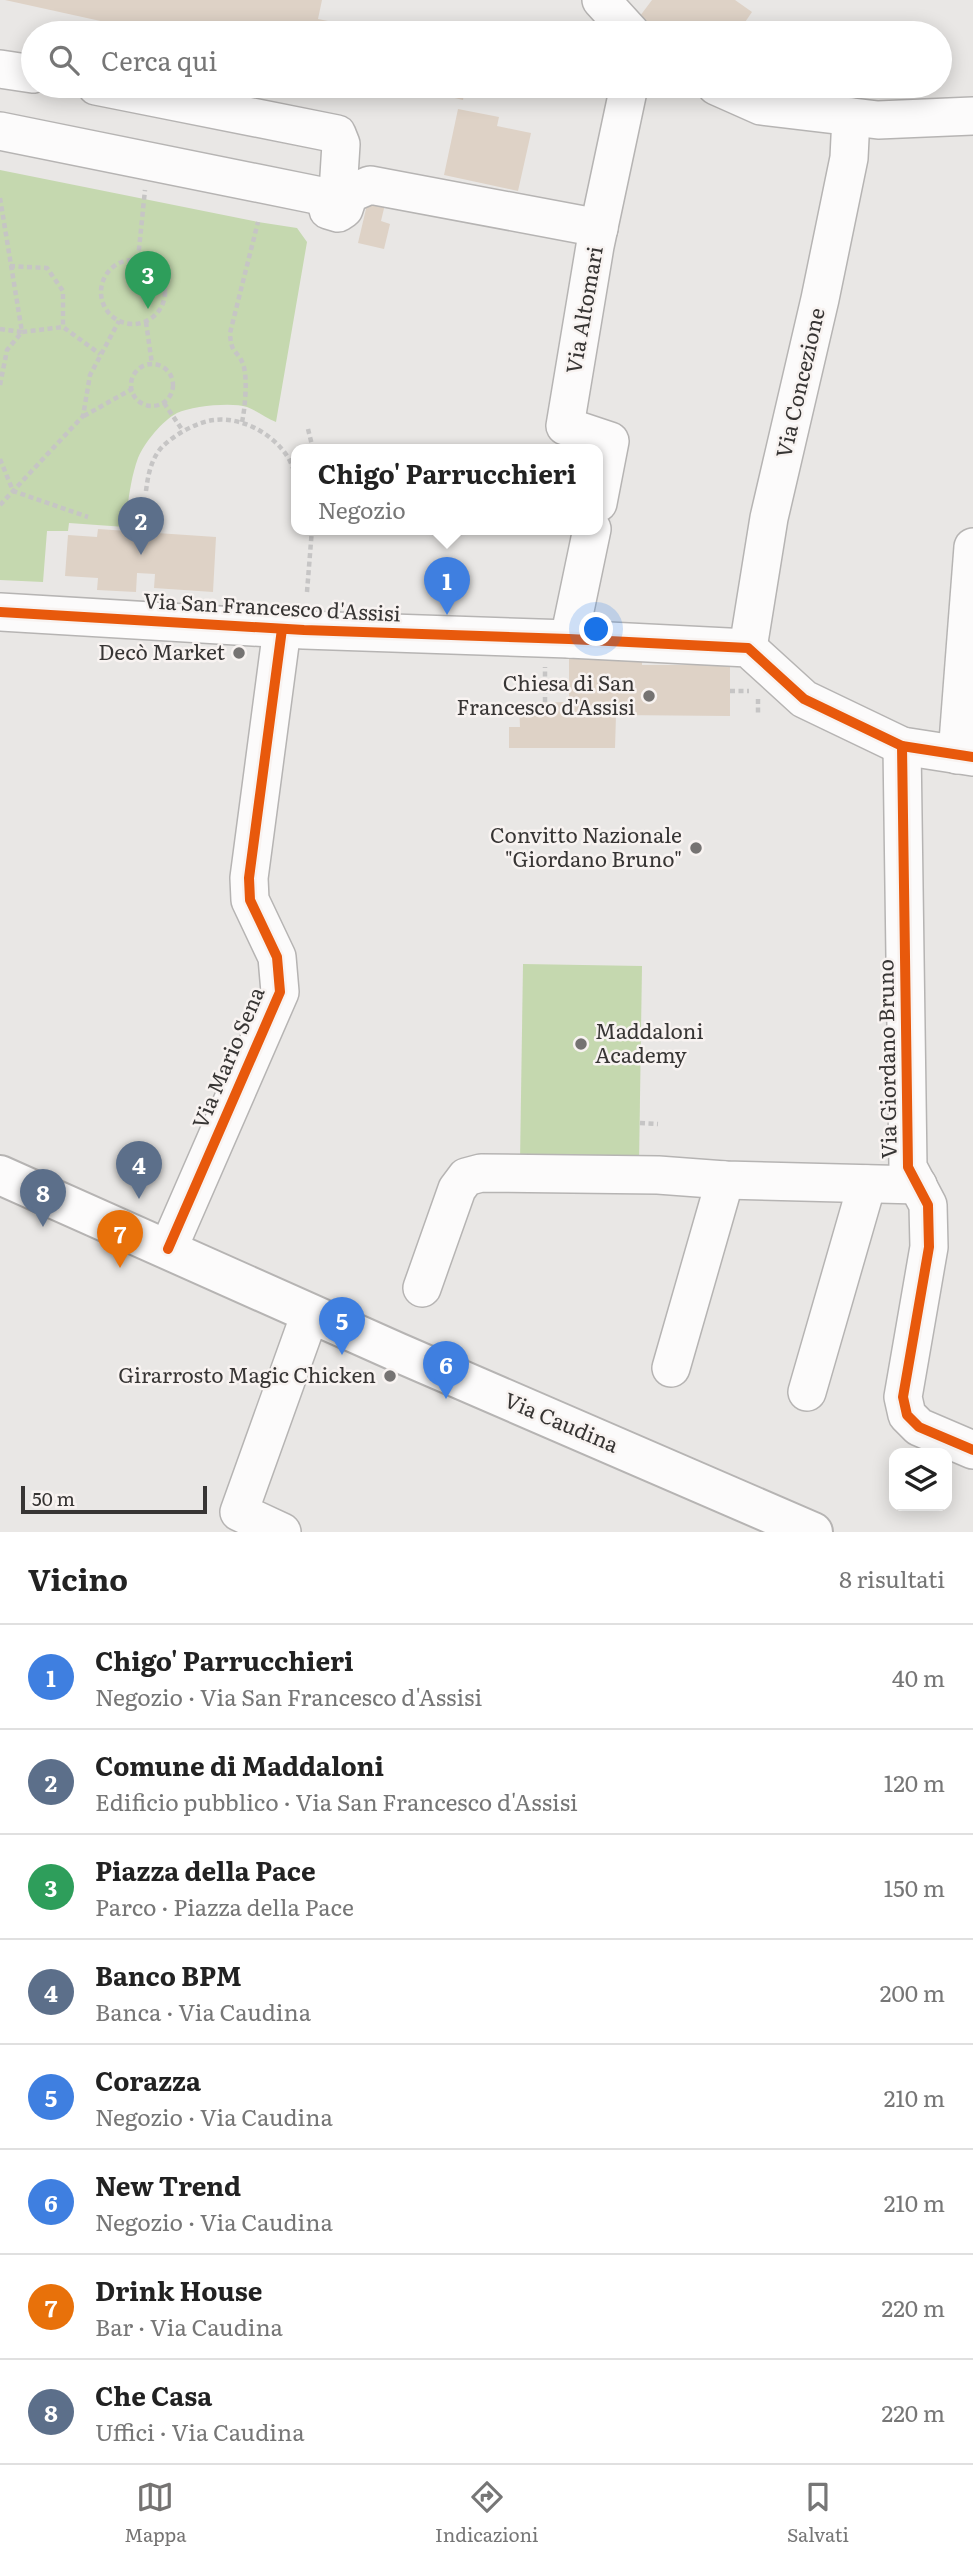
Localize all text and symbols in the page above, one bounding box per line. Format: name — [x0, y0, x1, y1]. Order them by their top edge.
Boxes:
search box — [21, 21, 952, 98]
text: Cerca qui — [101, 40, 217, 79]
icon: search — [45, 41, 83, 79]
street label: Via Altomari — [556, 243, 609, 376]
pin: 3 — [125, 251, 171, 309]
street label: Via Concezione — [766, 304, 831, 461]
popup — [291, 444, 603, 535]
text: Chigo' Parrucchieri — [318, 453, 576, 492]
text: Negozio — [318, 492, 406, 526]
pin: 2 — [118, 497, 164, 555]
pin: 1 — [424, 557, 470, 615]
street label: Via San Francesco d'Assisi — [143, 583, 402, 628]
your location — [579, 612, 613, 646]
place label: Decò Market — [98, 635, 226, 666]
marker: Decò Market — [231, 645, 247, 661]
place label: Chiesa di San Francesco d'Assisi — [457, 666, 635, 721]
marker: Chiesa di San Francesco d'Assisi — [641, 688, 657, 704]
place label: Convitto Nazionale "Giordano Bruno" — [490, 818, 682, 873]
marker: Convitto Nazionale "Giordano Bruno" — [688, 840, 704, 856]
street label: Via Giordano Bruno — [868, 959, 903, 1159]
street label: Via Mario Sena — [183, 981, 271, 1133]
place label: Maddaloni Academy — [595, 1014, 703, 1069]
marker: Maddaloni Academy — [573, 1036, 589, 1052]
pin: 4 — [116, 1141, 162, 1199]
pin: 8 — [20, 1169, 66, 1227]
pin: 7 — [97, 1210, 143, 1268]
pin: 5 — [319, 1297, 365, 1355]
pin: 6 — [423, 1341, 469, 1399]
place label: Girarrosto Magic Chicken — [118, 1358, 376, 1389]
marker: Girarrosto Magic Chicken — [382, 1368, 398, 1384]
street label: Via Caudina — [500, 1383, 625, 1459]
map controls — [889, 1448, 952, 1511]
button: layers — [889, 1448, 952, 1511]
scale bar — [21, 1483, 206, 1515]
text: 50 m — [32, 1484, 75, 1512]
text: Vicino — [28, 1556, 128, 1600]
text: 8 risultati — [839, 1561, 945, 1595]
text: Chigo' Parrucchieri — [95, 1640, 354, 1679]
text: 1 — [46, 1660, 56, 1694]
text: 40 m — [892, 1660, 945, 1694]
text: Negozio · Via San Francesco d'Assisi — [95, 1679, 482, 1713]
text: Comune di Maddaloni — [95, 1745, 384, 1784]
text: 2 — [45, 1765, 57, 1799]
text: 120 m — [884, 1765, 945, 1799]
text: Edificio pubblico · Via San Francesco d'Assisi — [95, 1784, 578, 1818]
text: Piazza della Pace — [95, 1850, 316, 1889]
text: 3 — [45, 1870, 57, 1904]
text: 150 m — [884, 1870, 945, 1904]
text: Parco · Piazza della Pace — [95, 1889, 354, 1923]
text: Banco BPM — [95, 1955, 242, 1994]
text: 4 — [44, 1975, 58, 2009]
text: 200 m — [880, 1975, 945, 2009]
text: Banca · Via Caudina — [95, 1994, 311, 2028]
text: Corazza — [95, 2060, 201, 2099]
text: 5 — [45, 2080, 57, 2114]
text: 210 m — [884, 2080, 945, 2114]
text: Negozio · Via Caudina — [95, 2099, 333, 2133]
text: New Trend — [95, 2165, 241, 2204]
text: 6 — [44, 2185, 58, 2219]
text: 210 m — [884, 2185, 945, 2219]
text: Negozio · Via Caudina — [95, 2204, 333, 2238]
text: Drink House — [95, 2270, 263, 2309]
text: 7 — [45, 2290, 57, 2324]
text: 220 m — [881, 2290, 945, 2324]
text: Bar · Via Caudina — [95, 2309, 283, 2343]
text: Che Casa — [95, 2375, 212, 2414]
text: 8 — [44, 2395, 58, 2429]
text: 220 m — [881, 2395, 945, 2429]
text: Uffici · Via Caudina — [95, 2414, 305, 2448]
tab: Mappa — [124, 2478, 187, 2548]
tab: Indicazioni — [435, 2478, 538, 2548]
tab: Salvati — [787, 2478, 849, 2548]

